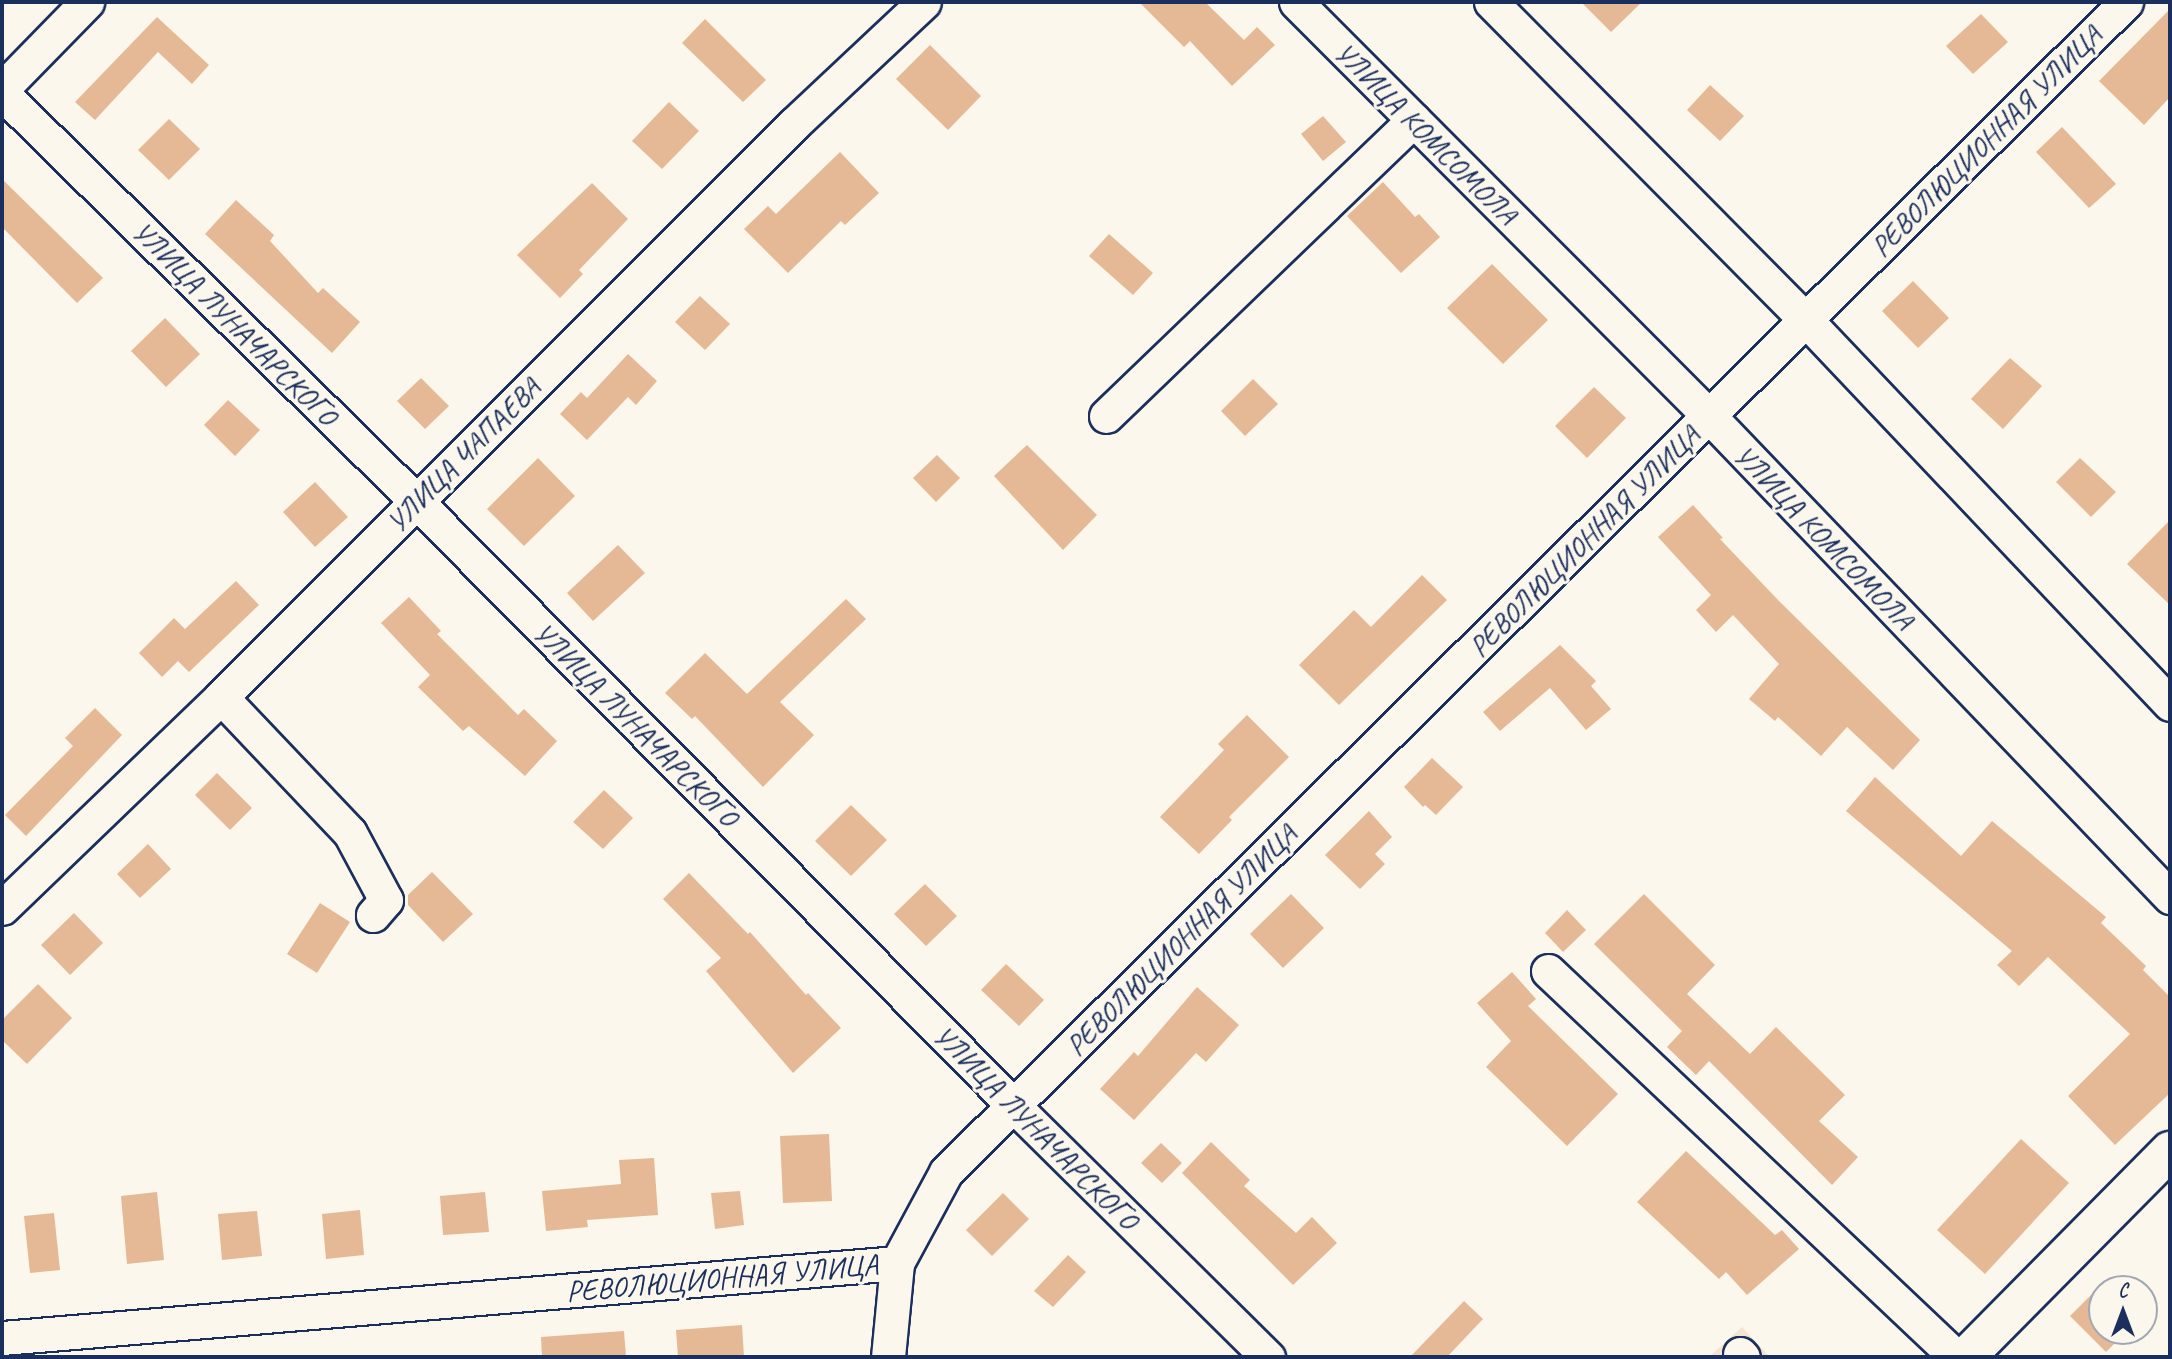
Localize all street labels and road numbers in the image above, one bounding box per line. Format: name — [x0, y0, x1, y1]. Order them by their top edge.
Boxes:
street label: РЕВОЛЮЦИОННАЯ УЛИЦА — [1863, 18, 2109, 264]
street label: УЛИЦА КОМСОМОЛА — [1327, 34, 1525, 232]
street label: УЛИЦА ЛУНАЧАРСКОГО — [125, 213, 345, 433]
street label: УЛИЦА ЧАПАЕВА — [378, 370, 548, 540]
street label: РЕВОЛЮЦИОННАЯ УЛИЦА — [1461, 418, 1707, 664]
street label: УЛИЦА КОМСОМОЛА — [1727, 437, 1921, 637]
street label: УЛИЦА ЛУНАЧАРСКОГО — [526, 614, 746, 834]
street label: РЕВОЛЮЦИОННАЯ УЛИЦА — [1058, 817, 1304, 1063]
street label: УЛИЦА ЛУНАЧАРСКОГО — [926, 1017, 1146, 1237]
street label: РЕВОЛЮЦИОННАЯ УЛИЦА — [565, 1246, 879, 1310]

